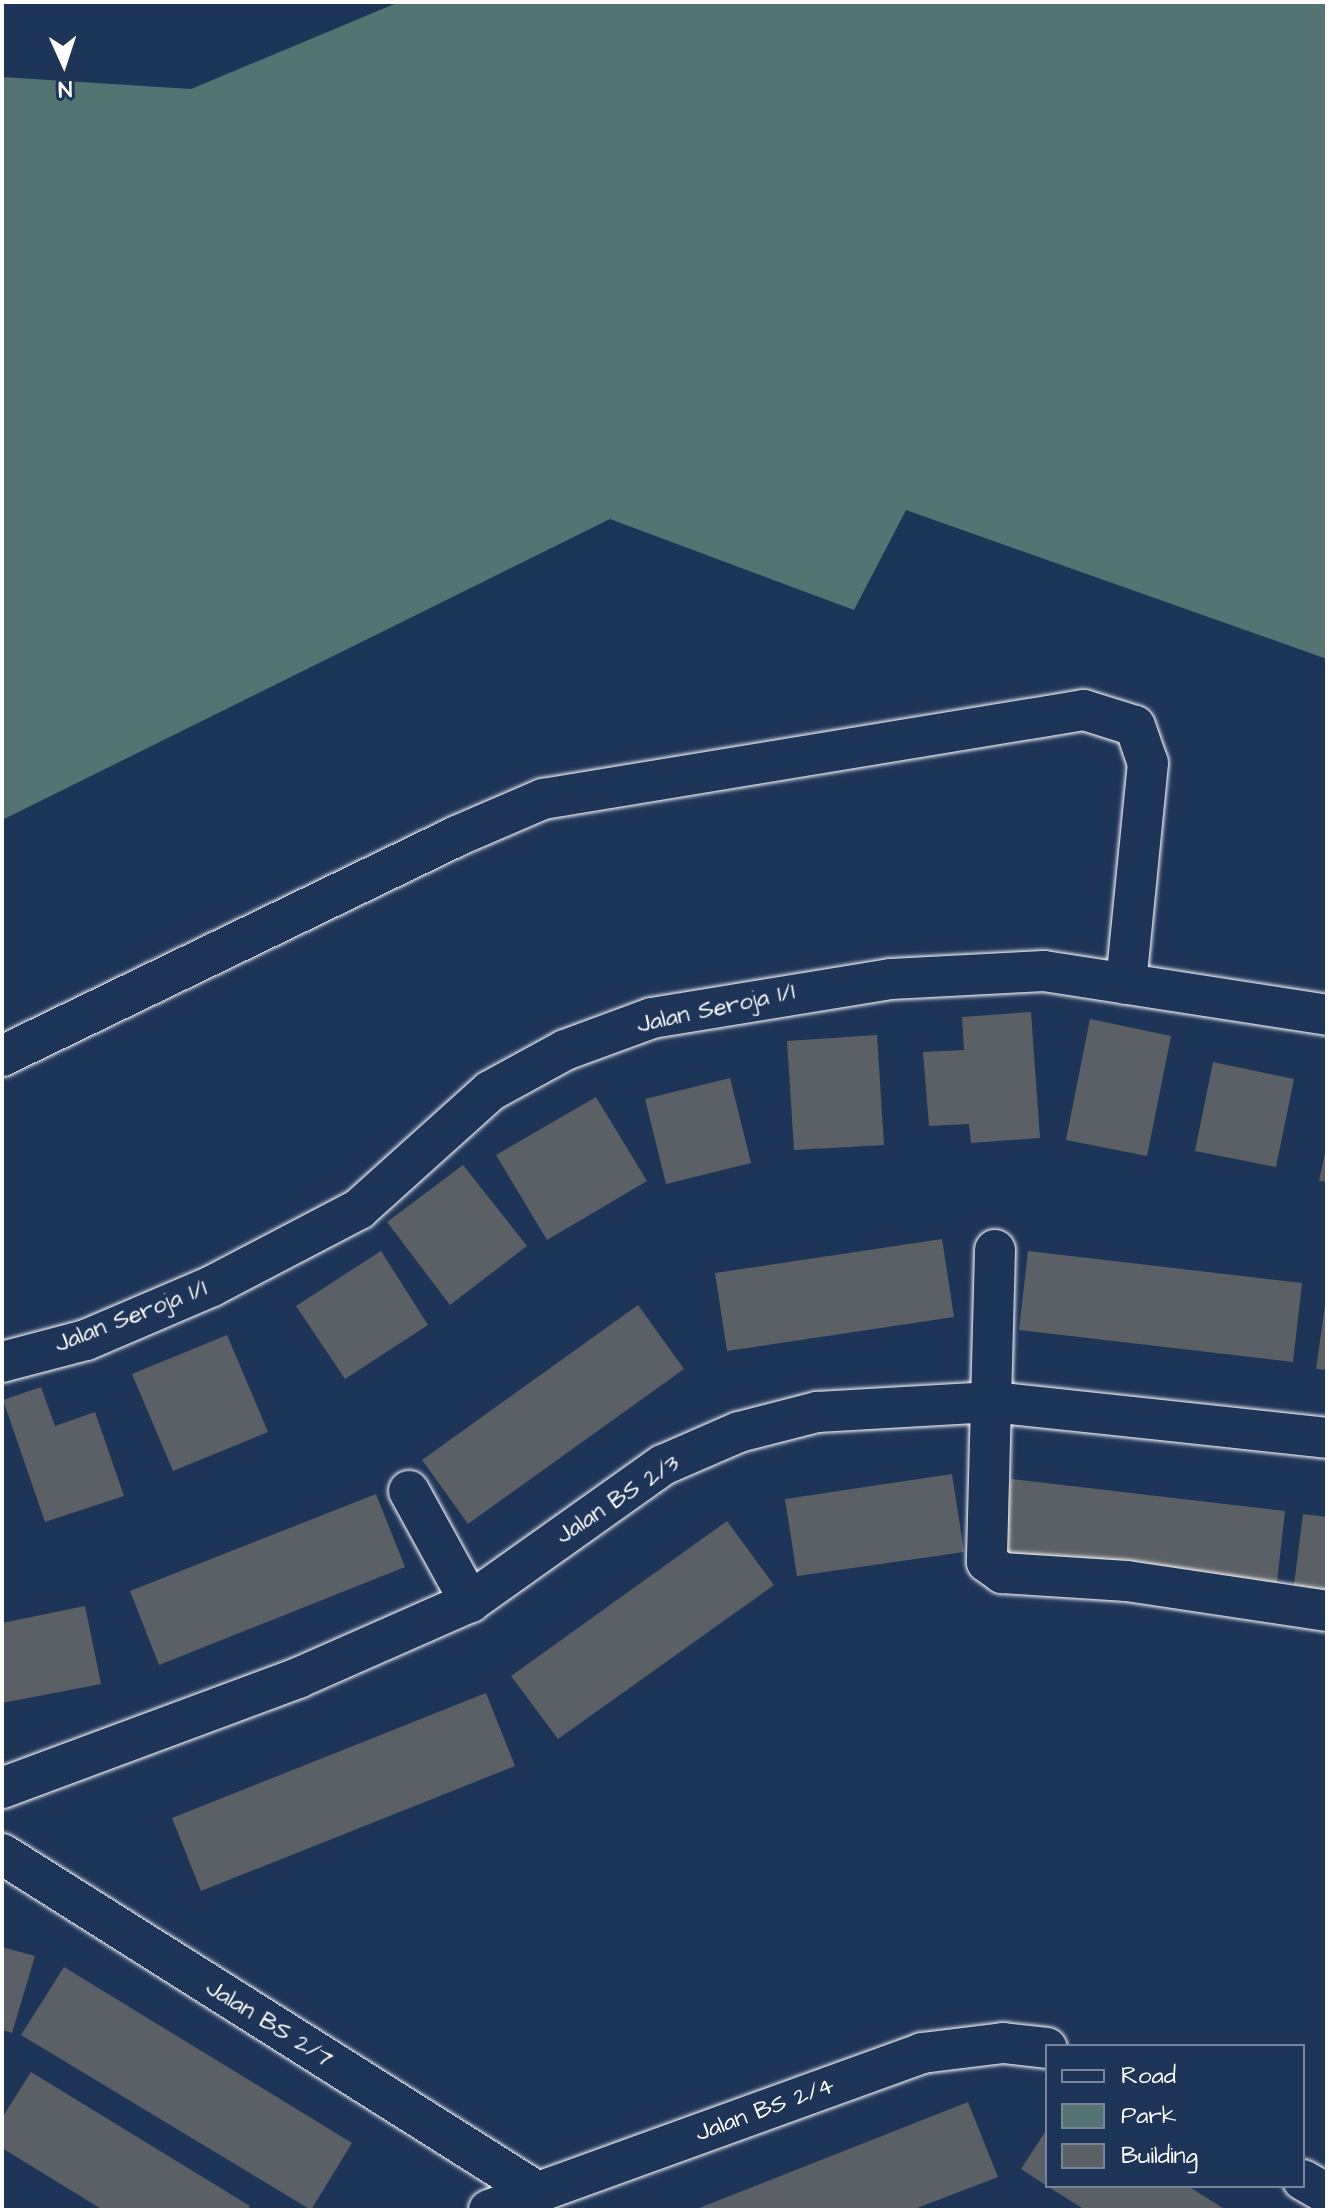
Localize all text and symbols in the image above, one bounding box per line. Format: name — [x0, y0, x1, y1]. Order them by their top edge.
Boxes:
north arrow — [24, 24, 104, 104]
text: N — [58, 73, 73, 104]
street label: Jalan Seroja 1/1 — [634, 978, 798, 1040]
street label: Jalan Seroja 1/1 — [51, 1275, 211, 1359]
street label: Jalan BS 2/3 — [551, 1449, 685, 1551]
street label: Jalan BS 2/7 — [200, 1974, 338, 2074]
legend — [1045, 2044, 1305, 2188]
text: Road — [1121, 2059, 1176, 2093]
street label: Jalan BS 2/4 — [692, 2072, 838, 2148]
text: Park — [1121, 2099, 1177, 2133]
text: Building — [1121, 2139, 1198, 2173]

